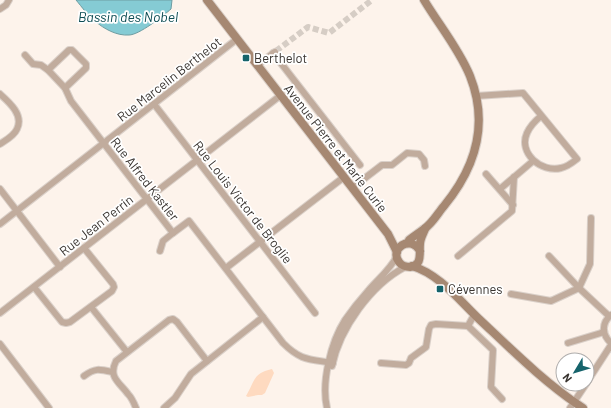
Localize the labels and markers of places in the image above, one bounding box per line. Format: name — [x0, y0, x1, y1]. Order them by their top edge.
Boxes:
place label: Berthelot — [254, 50, 307, 66]
marker: Berthelot — [241, 53, 251, 63]
place label: Cévennes — [448, 281, 503, 297]
marker: Cévennes — [435, 284, 445, 294]

